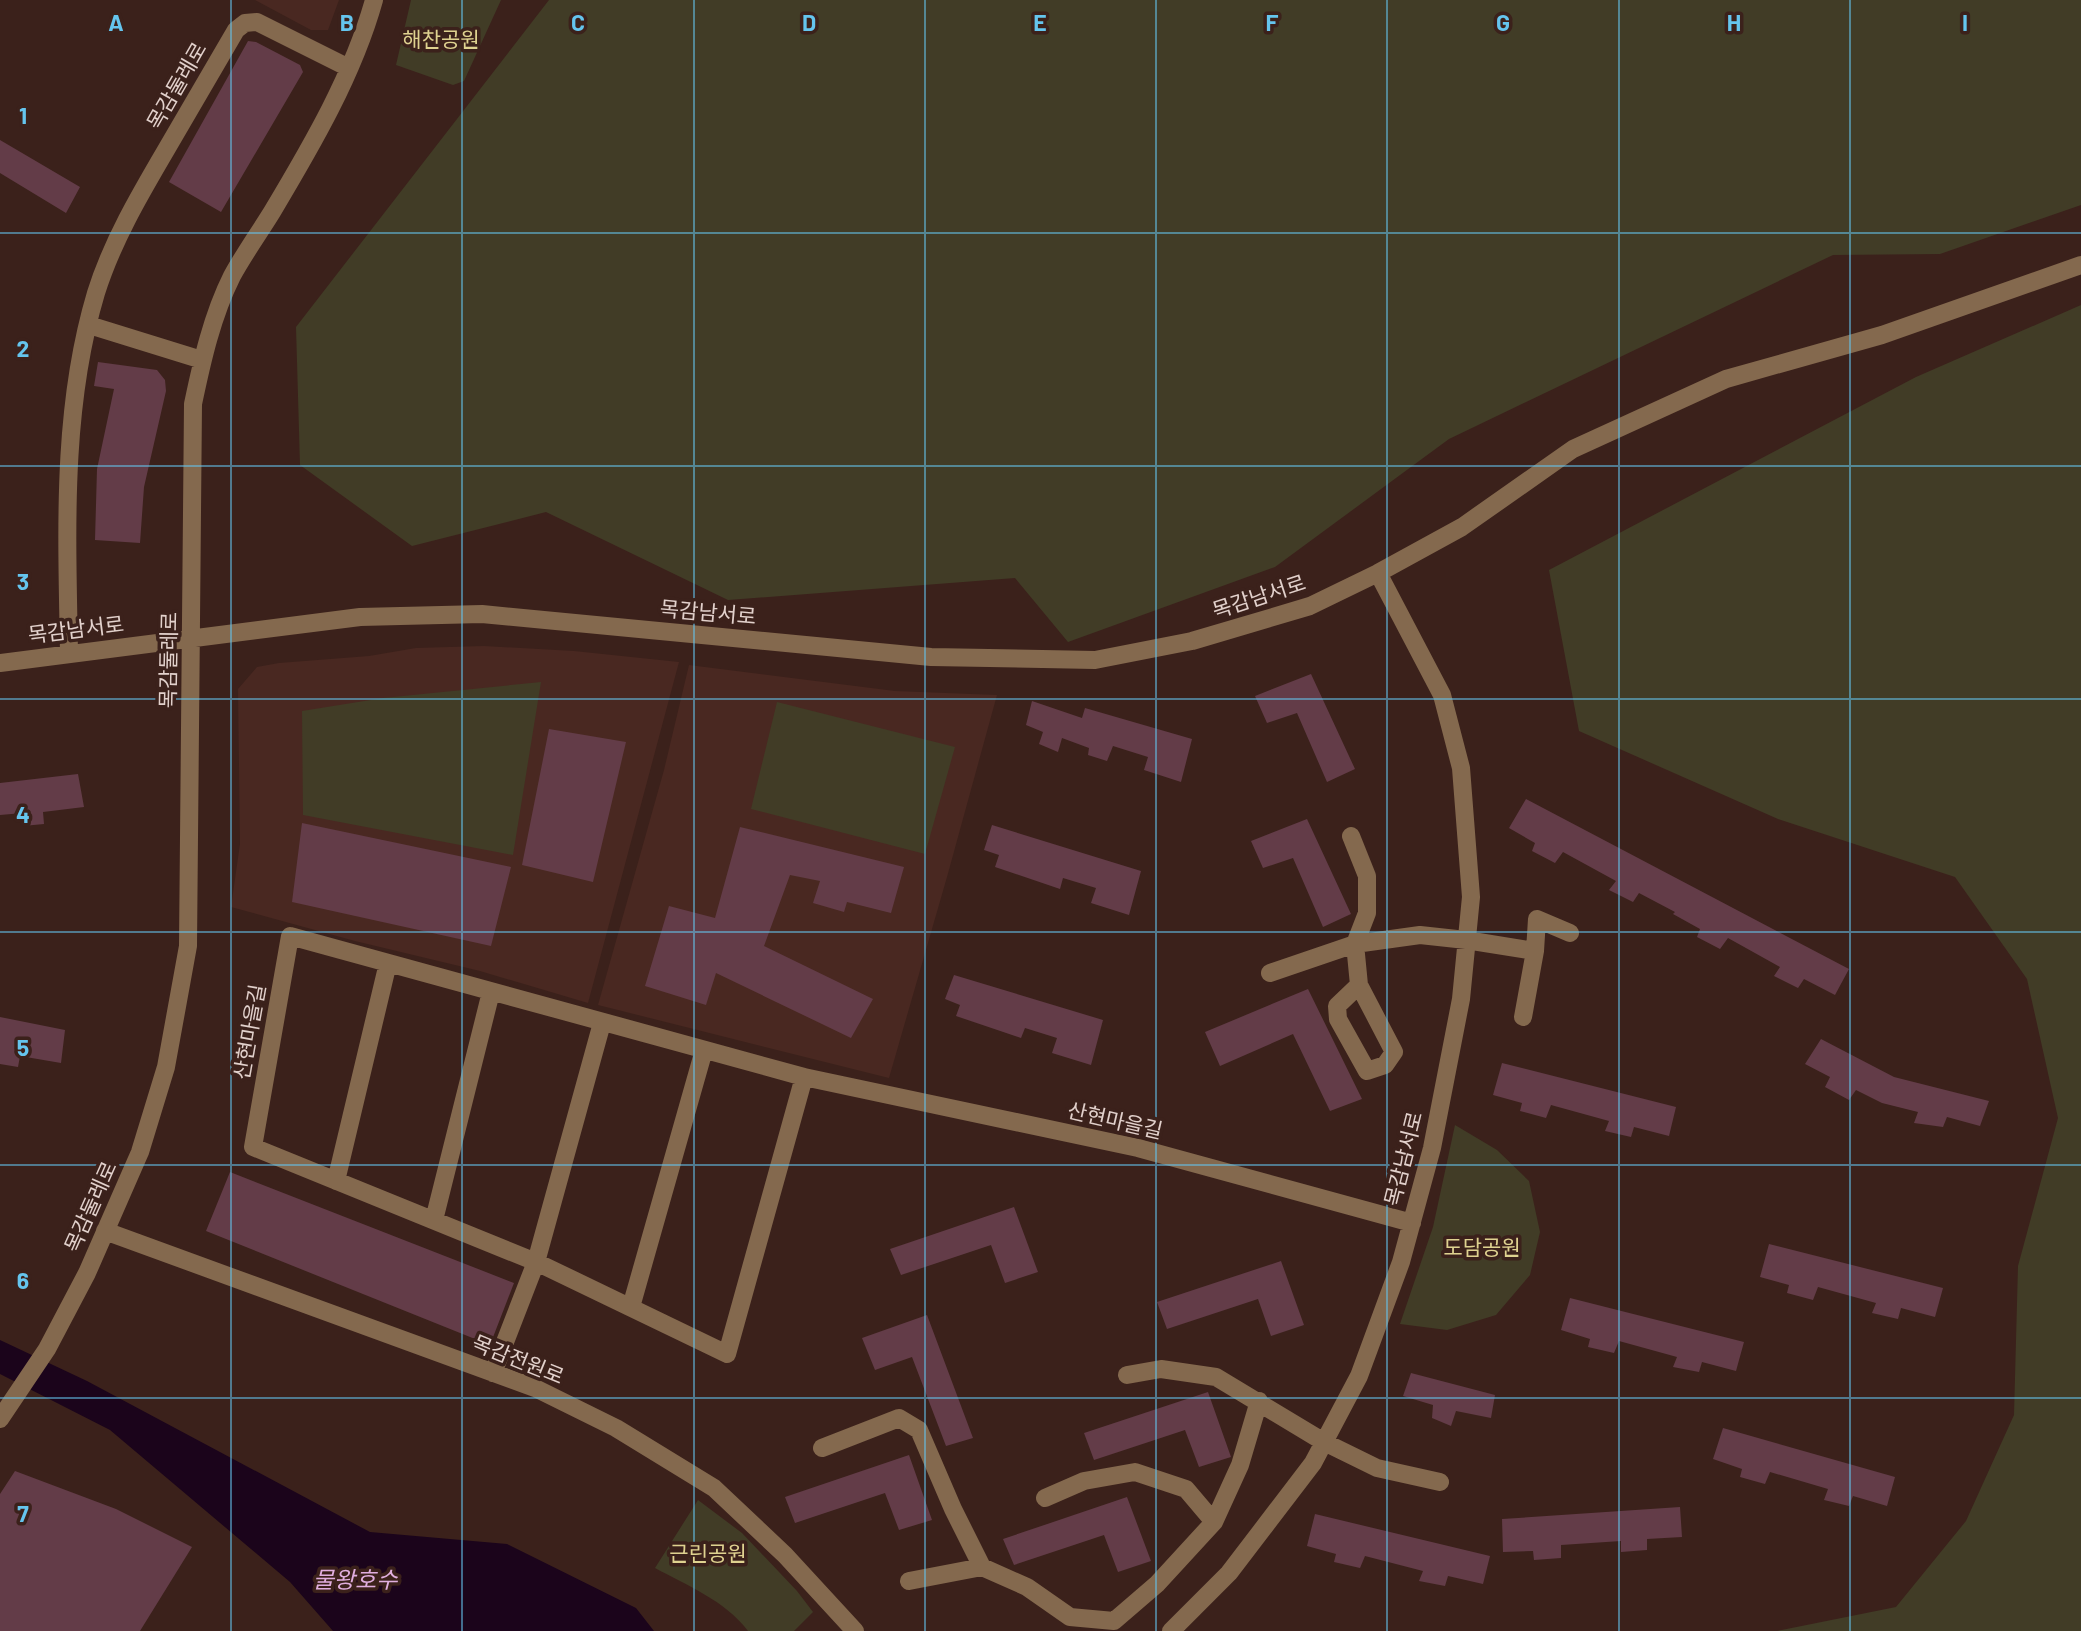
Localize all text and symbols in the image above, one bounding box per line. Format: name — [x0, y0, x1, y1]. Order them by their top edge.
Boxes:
text: A — [108, 8, 124, 36]
text: B — [340, 8, 354, 36]
text: C — [571, 8, 585, 36]
text: D — [802, 8, 816, 36]
text: E — [1033, 8, 1047, 36]
text: F — [1266, 8, 1279, 36]
text: G — [1496, 8, 1510, 36]
text: H — [1727, 8, 1741, 36]
text: I — [1962, 8, 1968, 36]
park label: 해찬공원 — [402, 26, 480, 51]
street label: 목감둘레로 — [141, 37, 211, 133]
text: 1 — [19, 101, 27, 129]
text: 2 — [17, 334, 29, 362]
text: 3 — [17, 567, 29, 595]
street label: 목감남서로 — [1209, 569, 1308, 622]
street label: 목감남서로 — [659, 595, 757, 628]
street label: 목감남서로 — [26, 610, 125, 647]
street label: 목감둘레로 — [154, 611, 181, 708]
text: 4 — [16, 800, 30, 828]
street label: 산현마을길 — [228, 982, 269, 1081]
text: 5 — [17, 1033, 29, 1061]
street label: 산현마을길 — [1065, 1096, 1165, 1143]
street label: 목감남서로 — [1379, 1109, 1426, 1209]
street label: 목감둘레로 — [59, 1157, 121, 1256]
park label: 도담공원 — [1443, 1234, 1521, 1259]
text: 6 — [17, 1266, 29, 1294]
street label: 목감전원로 — [469, 1329, 568, 1388]
text: 7 — [17, 1499, 29, 1527]
park label: 근린공원 — [669, 1540, 747, 1565]
water label: 물왕호수 — [313, 1565, 398, 1593]

